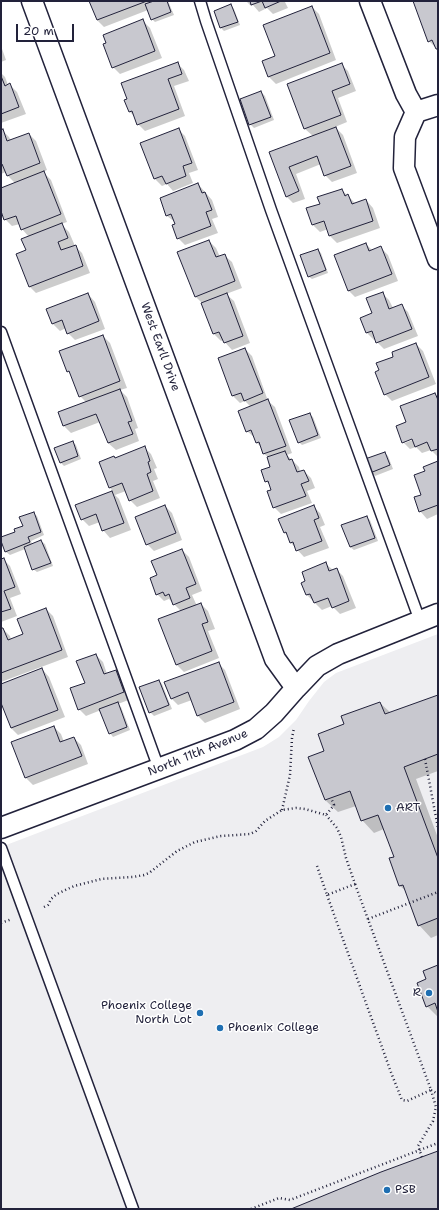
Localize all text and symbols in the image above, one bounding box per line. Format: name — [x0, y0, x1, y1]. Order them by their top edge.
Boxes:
scale bar — [18, 16, 76, 42]
text: 20 m — [23, 23, 54, 39]
street label: West Earll Drive — [137, 301, 183, 393]
street label: North 11th Avenue — [146, 726, 250, 780]
place label: ART — [396, 801, 420, 815]
marker: ART — [383, 803, 393, 813]
place label: R — [413, 986, 421, 1000]
marker: R — [424, 988, 434, 998]
place label: Phoenix College North Lot — [101, 999, 192, 1027]
marker: Phoenix College North Lot — [195, 1008, 205, 1018]
place label: Phoenix College — [228, 1021, 319, 1035]
marker: Phoenix College — [215, 1023, 225, 1033]
place label: PSB — [395, 1183, 416, 1197]
marker: PSB — [382, 1185, 392, 1195]

